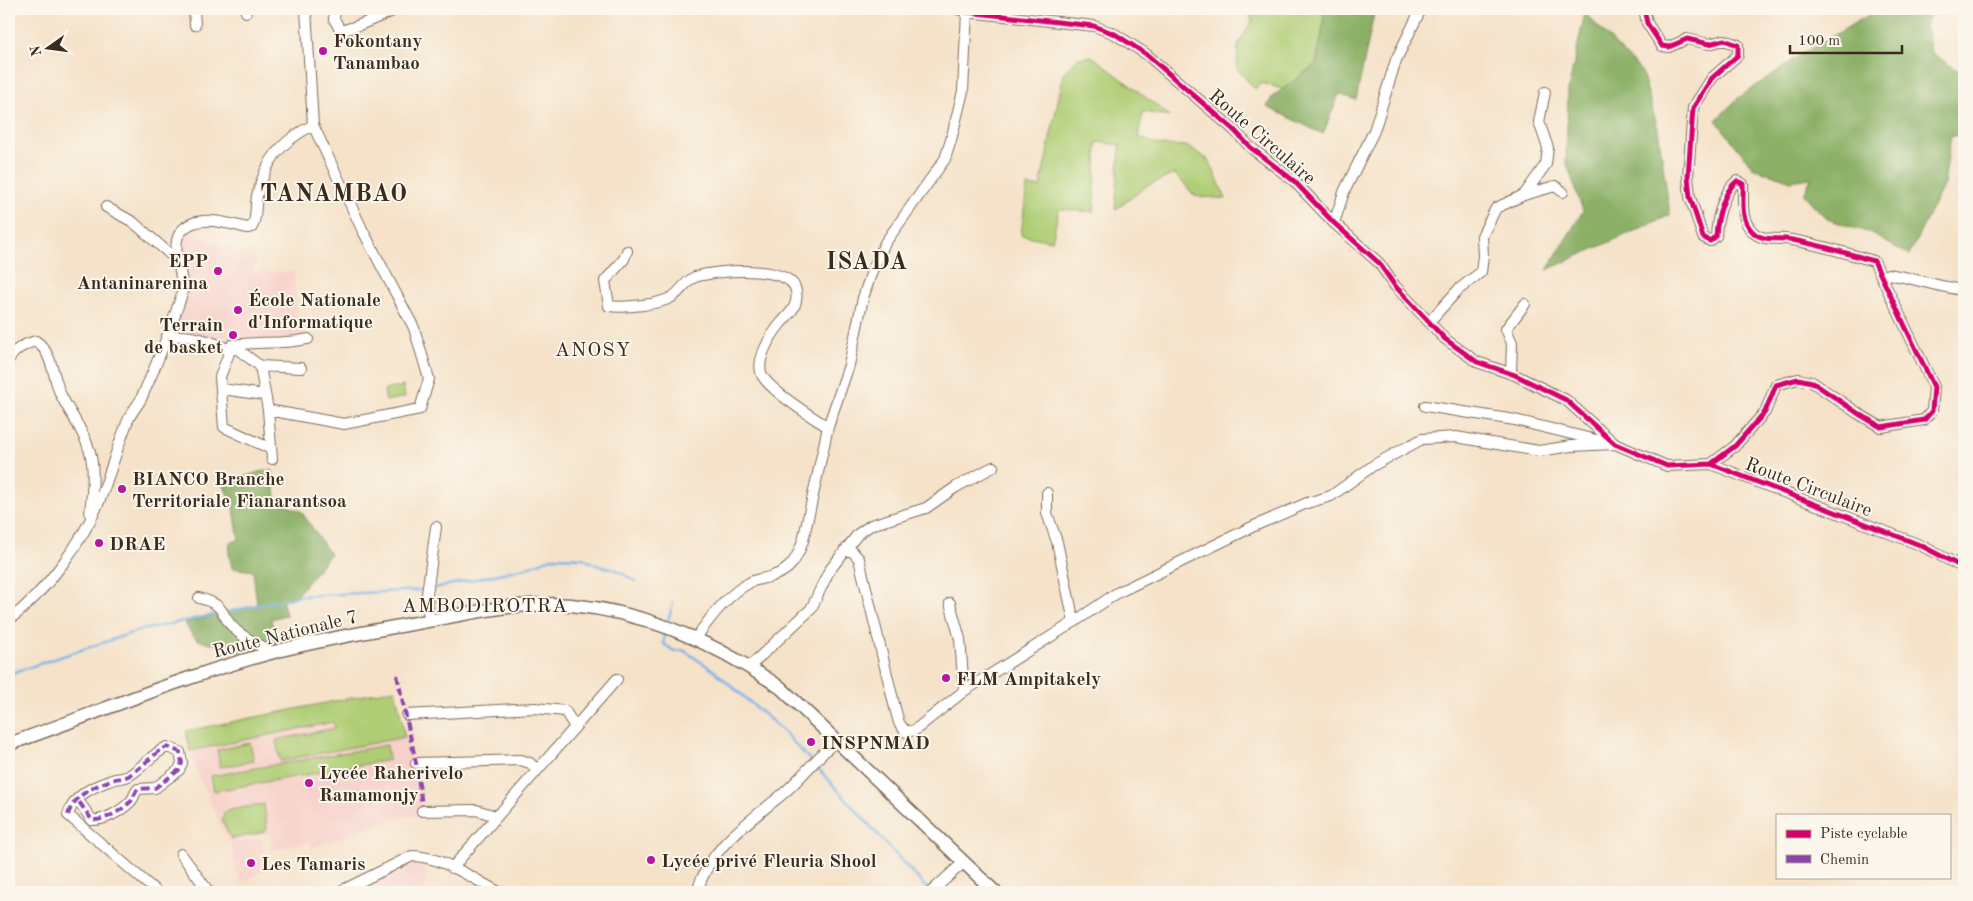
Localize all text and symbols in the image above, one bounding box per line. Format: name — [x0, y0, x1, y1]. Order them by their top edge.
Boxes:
north arrow — [22, 22, 72, 72]
scale bar — [1790, 22, 1903, 54]
place label: Fokontany Tanambao — [333, 33, 422, 74]
text: 100 m — [1798, 34, 1840, 49]
text: N — [28, 44, 44, 58]
marker: Fokontany Tanambao — [317, 45, 329, 57]
street label: Route Circulaire — [1205, 87, 1318, 189]
district label: TANAMBAO — [260, 183, 408, 207]
district label: ISADA — [826, 251, 908, 275]
place label: EPP Antaninarenina — [77, 253, 208, 294]
marker: EPP Antaninarenina — [212, 265, 224, 277]
place label: École Nationale d'Informatique — [248, 288, 381, 333]
marker: École Nationale d'Informatique — [232, 304, 244, 316]
place label: Terrain de basket — [144, 317, 223, 358]
marker: Terrain de basket — [227, 329, 239, 341]
district label: ANOSY — [555, 341, 631, 361]
street label: Route Circulaire — [1742, 455, 1874, 521]
place label: BIANCO Branche Territoriale Fianarantsoa — [132, 471, 347, 512]
marker: BIANCO Branche Territoriale Fianarantsoa — [116, 483, 128, 495]
place label: DRAE — [109, 536, 165, 555]
marker: DRAE — [93, 537, 105, 549]
district label: AMBODIROTRA — [402, 597, 568, 617]
street label: Route Nationale 7 — [211, 608, 360, 663]
place label: FLM Ampitakely — [956, 671, 1101, 690]
marker: FLM Ampitakely — [940, 672, 952, 684]
place label: INSPNMAD — [821, 735, 930, 754]
marker: INSPNMAD — [805, 736, 817, 748]
place label: Lycée Raherivelo Ramamonjy — [319, 765, 463, 806]
marker: Lycée Raherivelo Ramamonjy — [303, 777, 315, 789]
legend — [1776, 814, 1950, 878]
text: Piste cyclable — [1820, 827, 1908, 842]
place label: Lycée privé Fleuria Shool — [661, 853, 877, 872]
text: Chemin — [1820, 853, 1869, 868]
marker: Lycée privé Fleuria Shool — [645, 854, 657, 866]
place label: Les Tamaris — [261, 856, 365, 875]
marker: Les Tamaris — [245, 857, 257, 869]

